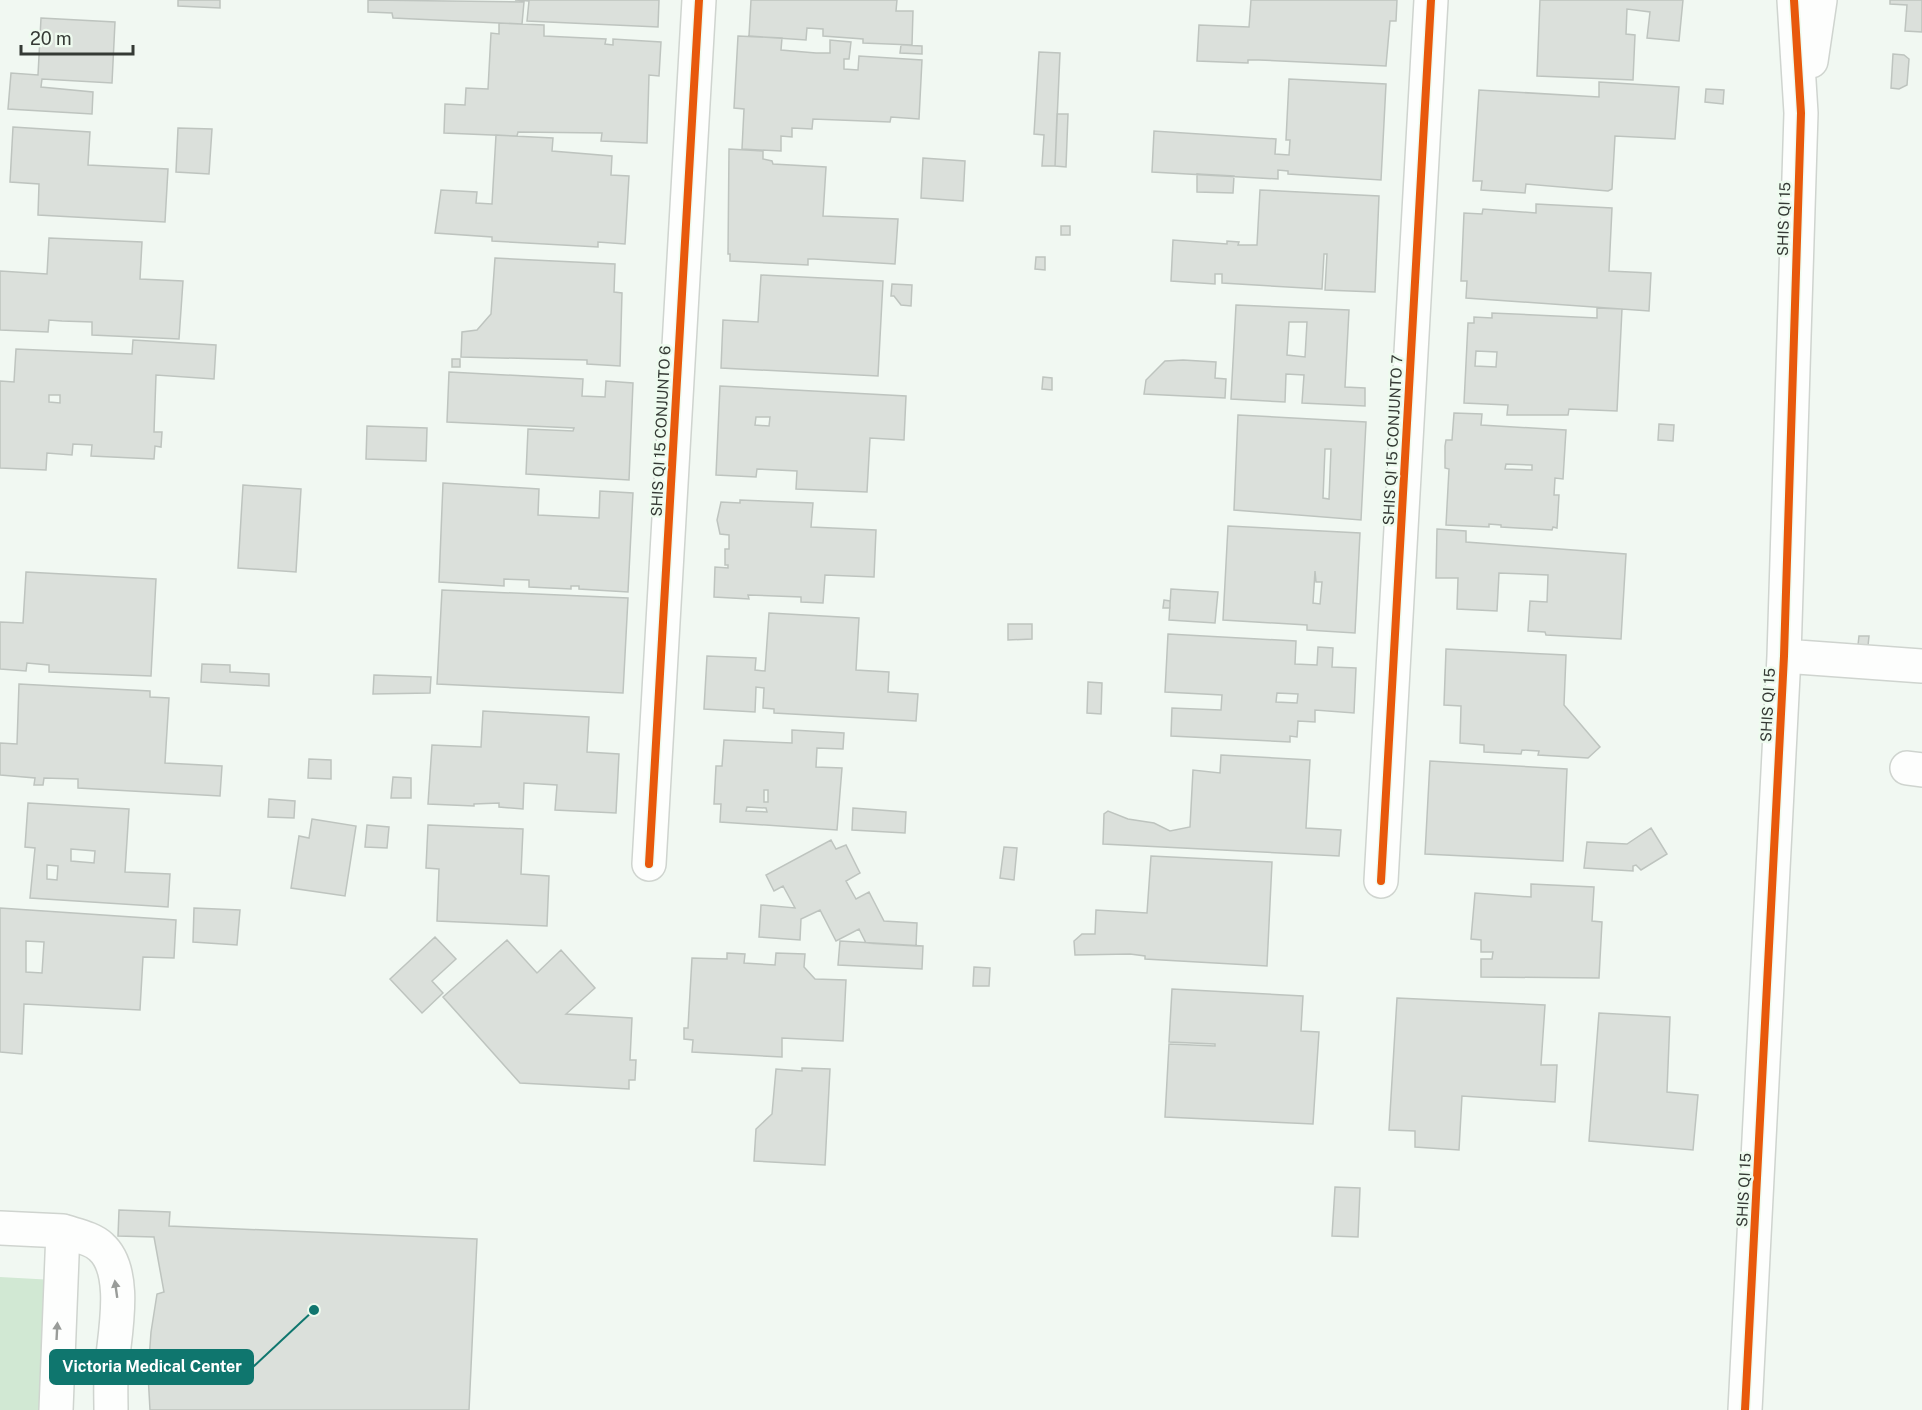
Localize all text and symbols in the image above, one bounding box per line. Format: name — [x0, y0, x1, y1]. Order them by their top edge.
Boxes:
scale bar — [21, 18, 134, 56]
text: 20 m — [30, 28, 72, 49]
street label: SHIS QI 15 — [1774, 182, 1793, 256]
street label: SHIS QI 15 CONJUNTO 6 — [648, 345, 673, 517]
street label: SHIS QI 15 CONJUNTO 7 — [1380, 354, 1405, 526]
street label: SHIS QI 15 — [1757, 667, 1778, 742]
street label: SHIS QI 15 — [1733, 1152, 1754, 1227]
one-way arrow — [112, 1279, 121, 1298]
one-way arrow — [53, 1321, 62, 1340]
callout: Victoria Medical Center — [50, 1350, 253, 1384]
text: Victoria Medical Center — [62, 1357, 242, 1376]

